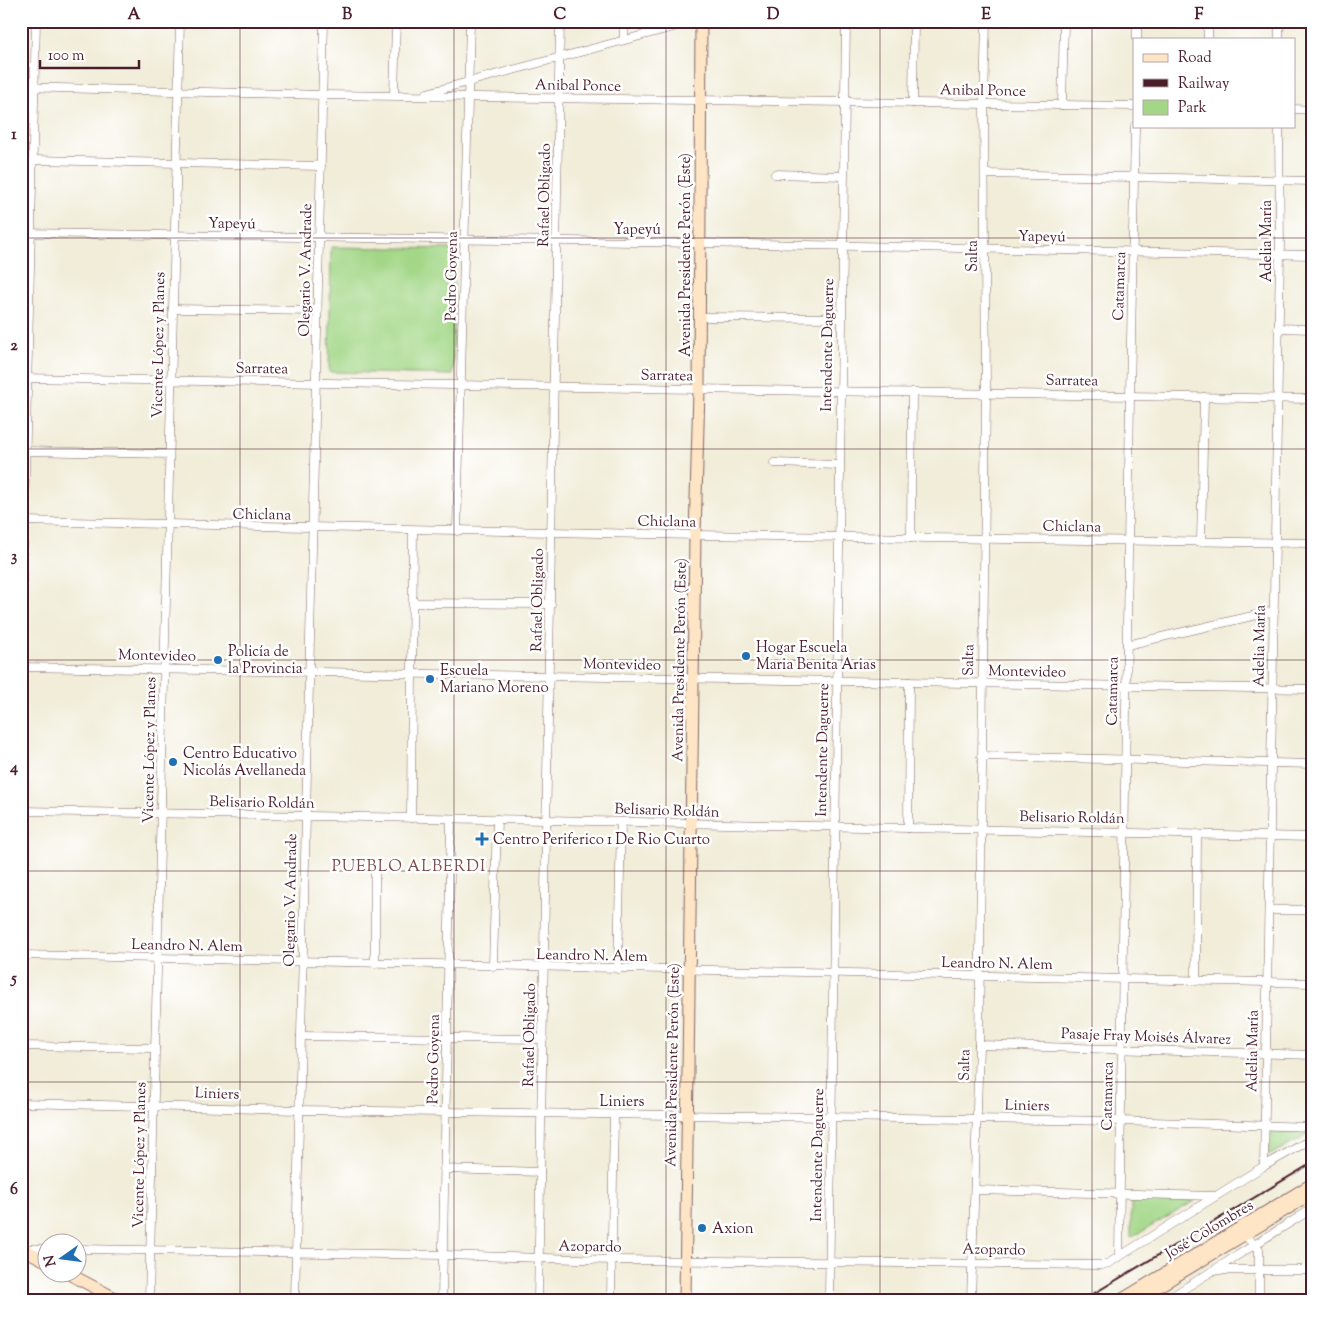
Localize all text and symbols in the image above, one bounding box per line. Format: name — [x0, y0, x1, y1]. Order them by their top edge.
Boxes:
text: A — [128, 4, 141, 27]
text: B — [342, 4, 352, 27]
text: C — [554, 4, 567, 27]
text: D — [767, 4, 780, 27]
text: E — [981, 4, 991, 27]
text: F — [1195, 4, 1204, 27]
scale bar — [40, 38, 139, 70]
legend — [1133, 38, 1296, 128]
text: 100 m — [48, 46, 85, 67]
text: Road — [1178, 48, 1212, 69]
text: Railway — [1178, 74, 1230, 95]
street label: Anibal Ponce — [535, 75, 621, 98]
street label: Anibal Ponce — [940, 80, 1026, 103]
text: Park — [1178, 98, 1207, 119]
text: 1 — [11, 124, 17, 147]
street label: Rafael Obligado — [534, 143, 557, 247]
street label: Avenida Presidente Perón (Este) — [676, 153, 697, 357]
street label: Adelia María — [1257, 200, 1278, 282]
street label: Olegario V. Andrade — [295, 203, 318, 337]
street label: Yapeyú — [208, 214, 256, 235]
street label: Yapeyú — [613, 220, 661, 241]
street label: Yapeyú — [1018, 227, 1066, 248]
street label: Pedro Goyena — [441, 231, 464, 321]
street label: Salta — [963, 240, 984, 272]
street label: Catamarca — [1109, 251, 1132, 321]
street label: Vicente López y Planes — [148, 272, 171, 418]
street label: Intendente Daguerre — [817, 278, 840, 412]
text: 2 — [10, 335, 18, 358]
street label: Sarratea — [235, 359, 289, 380]
street label: Sarratea — [640, 366, 694, 387]
street label: Sarratea — [1045, 371, 1099, 392]
street label: Chiclana — [232, 504, 292, 527]
street label: Chiclana — [637, 511, 697, 534]
street label: Chiclana — [1042, 516, 1102, 539]
text: 3 — [11, 546, 18, 569]
street label: Rafael Obligado — [527, 548, 550, 652]
street label: Avenida Presidente Perón (Este) — [668, 558, 693, 762]
street label: Adelia María — [1249, 604, 1272, 687]
place label: Hogar Escuela Maria Benita Arias — [756, 638, 876, 676]
place label: Policía de la Provincia — [228, 642, 303, 680]
street label: Salta — [959, 644, 980, 676]
street label: Montevideo — [118, 645, 196, 668]
marker: Hogar Escuela Maria Benita Arias — [740, 650, 752, 662]
marker: Policía de la Provincia — [212, 654, 224, 666]
street label: Montevideo — [583, 654, 661, 677]
street label: Catamarca — [1102, 656, 1125, 726]
place label: Escuela Mariano Moreno — [440, 661, 549, 699]
street label: Montevideo — [988, 661, 1066, 684]
marker: Escuela Mariano Moreno — [424, 673, 436, 685]
street label: Vicente López y Planes — [139, 677, 162, 823]
street label: Intendente Daguerre — [812, 683, 835, 817]
place label: Centro Educativo Nicolás Avellaneda — [183, 744, 306, 782]
marker: Centro Educativo Nicolás Avellaneda — [167, 756, 179, 768]
text: 4 — [9, 757, 18, 780]
street label: Belisario Roldán — [209, 792, 315, 815]
street label: Belisario Roldán — [614, 799, 720, 824]
street label: Belisario Roldán — [1019, 807, 1125, 830]
place label: Centro Periferico 1 De Rio Cuarto — [493, 830, 710, 851]
marker: Centro Periferico 1 De Rio Cuarto — [475, 832, 489, 846]
street label: Olegario V. Andrade — [280, 833, 303, 967]
district label: PUEBLO ALBERDI — [332, 856, 486, 879]
street label: Leandro N. Alem — [131, 935, 243, 958]
street label: Leandro N. Alem — [536, 945, 648, 968]
street label: Leandro N. Alem — [941, 953, 1053, 976]
street label: Avenida Presidente Perón (Este) — [661, 963, 686, 1167]
text: 5 — [9, 968, 17, 991]
street label: Rafael Obligado — [519, 983, 542, 1087]
street label: Adelia María — [1242, 1009, 1265, 1092]
street label: Pedro Goyena — [423, 1014, 446, 1104]
street label: Pasaje Fray Moisés Álvarez — [1060, 1023, 1232, 1051]
street label: Salta — [955, 1049, 976, 1081]
street label: Catamarca — [1097, 1061, 1120, 1131]
street label: Vicente López y Planes — [129, 1082, 152, 1228]
street label: Liniers — [194, 1083, 240, 1106]
street label: Intendente Daguerre — [807, 1088, 830, 1222]
street label: Liniers — [600, 1092, 645, 1113]
street label: Liniers — [1004, 1096, 1050, 1117]
text: 6 — [10, 1179, 18, 1202]
street label: José Colombres — [1161, 1196, 1258, 1265]
place label: Axion — [712, 1219, 754, 1240]
marker: Axion — [696, 1222, 708, 1234]
north arrow — [38, 1234, 88, 1284]
street label: Azopardo — [558, 1236, 622, 1259]
street label: Azopardo — [962, 1239, 1026, 1262]
text: N — [40, 1253, 62, 1269]

